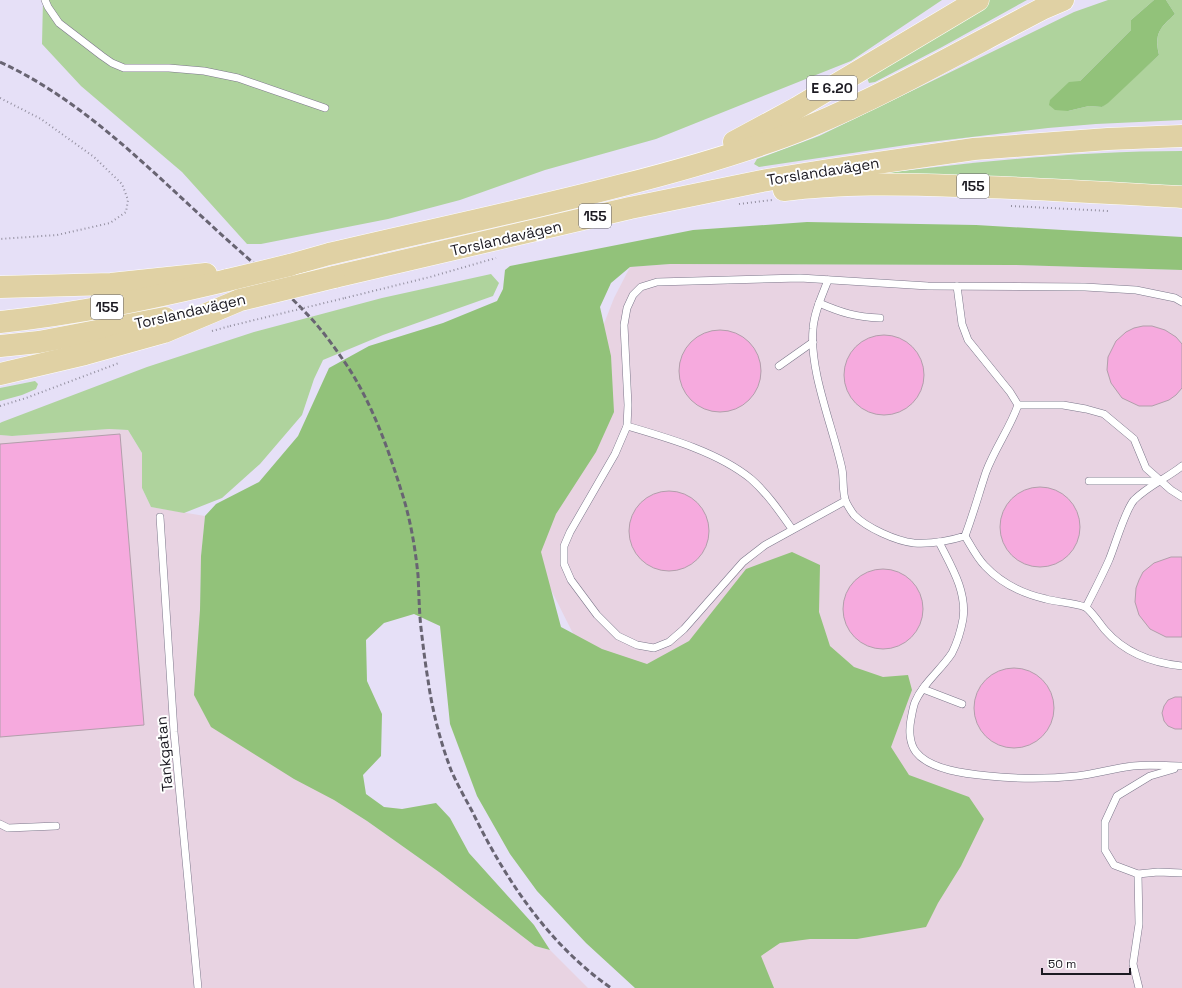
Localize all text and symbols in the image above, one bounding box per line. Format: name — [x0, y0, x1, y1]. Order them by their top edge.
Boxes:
road number: E 6.20 — [807, 76, 857, 100]
street label: Torslandavägen — [766, 153, 880, 189]
road number: 155 — [957, 174, 989, 198]
road number: 155 — [579, 204, 611, 228]
street label: Torslandavägen — [449, 216, 563, 260]
street label: Torslandavägen — [133, 289, 247, 333]
road number: 155 — [91, 295, 123, 319]
street label: Tankgatan — [151, 716, 177, 792]
scale bar — [1042, 950, 1130, 976]
text: 50 m — [1048, 956, 1076, 972]

